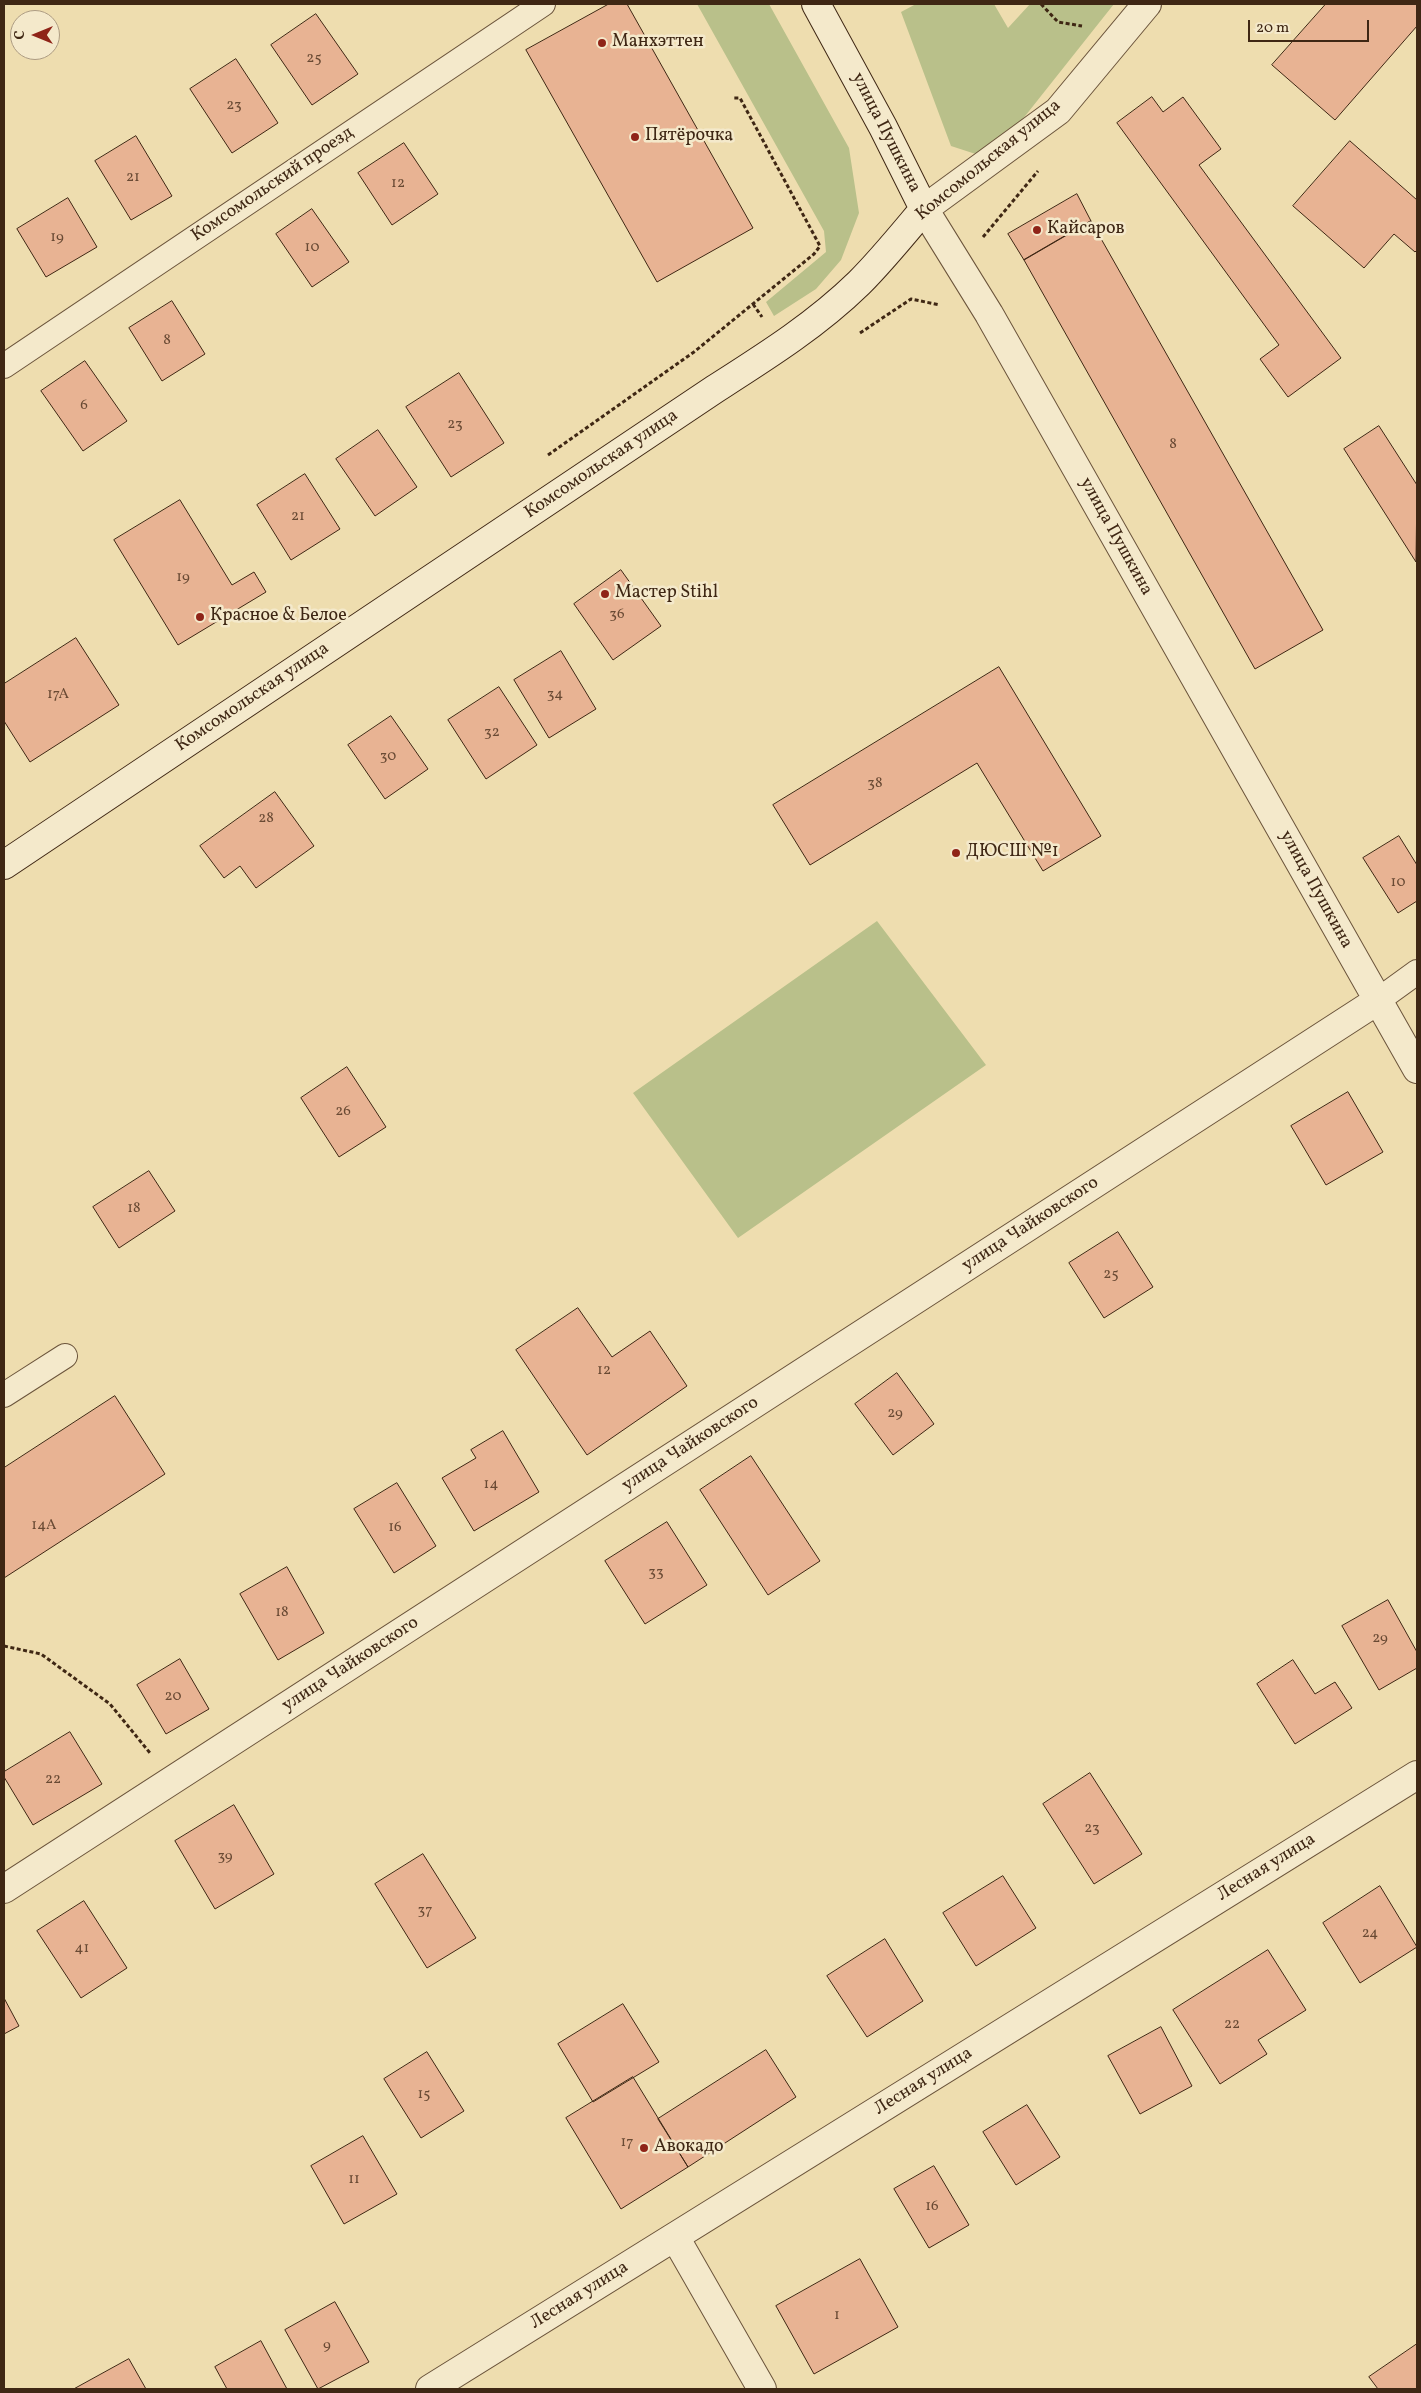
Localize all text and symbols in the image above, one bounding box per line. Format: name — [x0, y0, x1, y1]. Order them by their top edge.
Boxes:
north arrow — [10, 10, 60, 60]
scale bar — [1251, 10, 1372, 42]
text: 20 m — [1256, 18, 1289, 39]
text: С — [11, 31, 30, 40]
place label: Манхэттен — [612, 32, 704, 54]
marker: Манхэттен — [596, 37, 608, 49]
house number: 25 — [306, 50, 322, 68]
street label: улица Пушкина — [845, 69, 925, 197]
street label: Комсомольская улица — [912, 96, 1066, 226]
house number: 23 — [226, 97, 242, 115]
street label: Комсомольский проезд — [188, 123, 358, 247]
place label: Пятёрочка — [645, 126, 733, 148]
marker: Пятёрочка — [629, 131, 641, 143]
house number: 21 — [126, 169, 140, 187]
house number: 12 — [391, 175, 405, 193]
place label: Кайсаров — [1047, 219, 1125, 241]
marker: Кайсаров — [1031, 224, 1043, 236]
house number: 19 — [50, 229, 64, 247]
house number: 10 — [305, 239, 319, 257]
house number: 8 — [163, 332, 171, 350]
house number: 6 — [80, 397, 88, 415]
street label: Комсомольская улица — [521, 406, 683, 524]
house number: 23 — [447, 416, 463, 434]
house number: 8 — [1169, 436, 1177, 454]
street label: улица Пушкина — [1074, 474, 1156, 600]
house number: 21 — [291, 508, 305, 526]
house number: 19 — [176, 569, 190, 587]
place label: Мастер Stihl — [615, 583, 718, 605]
marker: Мастер Stihl — [599, 588, 611, 600]
place label: Красное & Белое — [210, 606, 347, 628]
house number: 36 — [609, 606, 625, 624]
marker: Красное & Белое — [194, 611, 206, 623]
street label: Комсомольская улица — [172, 639, 334, 757]
house number: 17А — [47, 686, 69, 704]
house number: 34 — [547, 686, 563, 704]
house number: 32 — [484, 724, 500, 742]
house number: 30 — [380, 748, 396, 766]
house number: 38 — [867, 775, 883, 793]
house number: 28 — [258, 810, 274, 828]
street label: улица Пушкина — [1274, 827, 1356, 953]
place label: ДЮСШ №1 — [966, 842, 1059, 864]
marker: ДЮСШ №1 — [950, 847, 962, 859]
house number: 10 — [1391, 874, 1405, 892]
house number: 26 — [335, 1103, 351, 1121]
street label: улица Чайковского — [959, 1173, 1103, 1277]
house number: 18 — [127, 1200, 141, 1218]
house number: 25 — [1103, 1266, 1119, 1284]
house number: 12 — [597, 1362, 611, 1380]
street label: улица Чайковского — [619, 1393, 763, 1497]
house number: 29 — [887, 1405, 903, 1423]
house number: 14 — [484, 1476, 498, 1494]
house number: 14А — [31, 1517, 57, 1535]
house number: 16 — [388, 1519, 402, 1537]
house number: 33 — [648, 1564, 664, 1582]
house number: 18 — [275, 1604, 289, 1622]
street label: улица Чайковского — [279, 1613, 423, 1717]
house number: 29 — [1372, 1630, 1388, 1648]
house number: 20 — [165, 1688, 181, 1706]
house number: 22 — [45, 1771, 61, 1789]
house number: 23 — [1084, 1820, 1100, 1838]
street label: Лесная улица — [1214, 1829, 1320, 1907]
house number: 39 — [217, 1848, 233, 1866]
house number: 37 — [418, 1902, 432, 1920]
house number: 24 — [1362, 1925, 1378, 1943]
house number: 41 — [75, 1940, 89, 1958]
house number: 22 — [1224, 2016, 1240, 2034]
street label: Лесная улица — [871, 2043, 977, 2121]
house number: 15 — [417, 2086, 431, 2104]
house number: 17 — [620, 2134, 634, 2152]
place label: Авокадо — [654, 2137, 724, 2159]
marker: Авокадо — [638, 2142, 650, 2154]
house number: 11 — [348, 2171, 360, 2189]
house number: 16 — [925, 2198, 939, 2216]
street label: Лесная улица — [527, 2257, 633, 2335]
house number: 1 — [834, 2307, 840, 2325]
house number: 9 — [323, 2337, 331, 2355]

